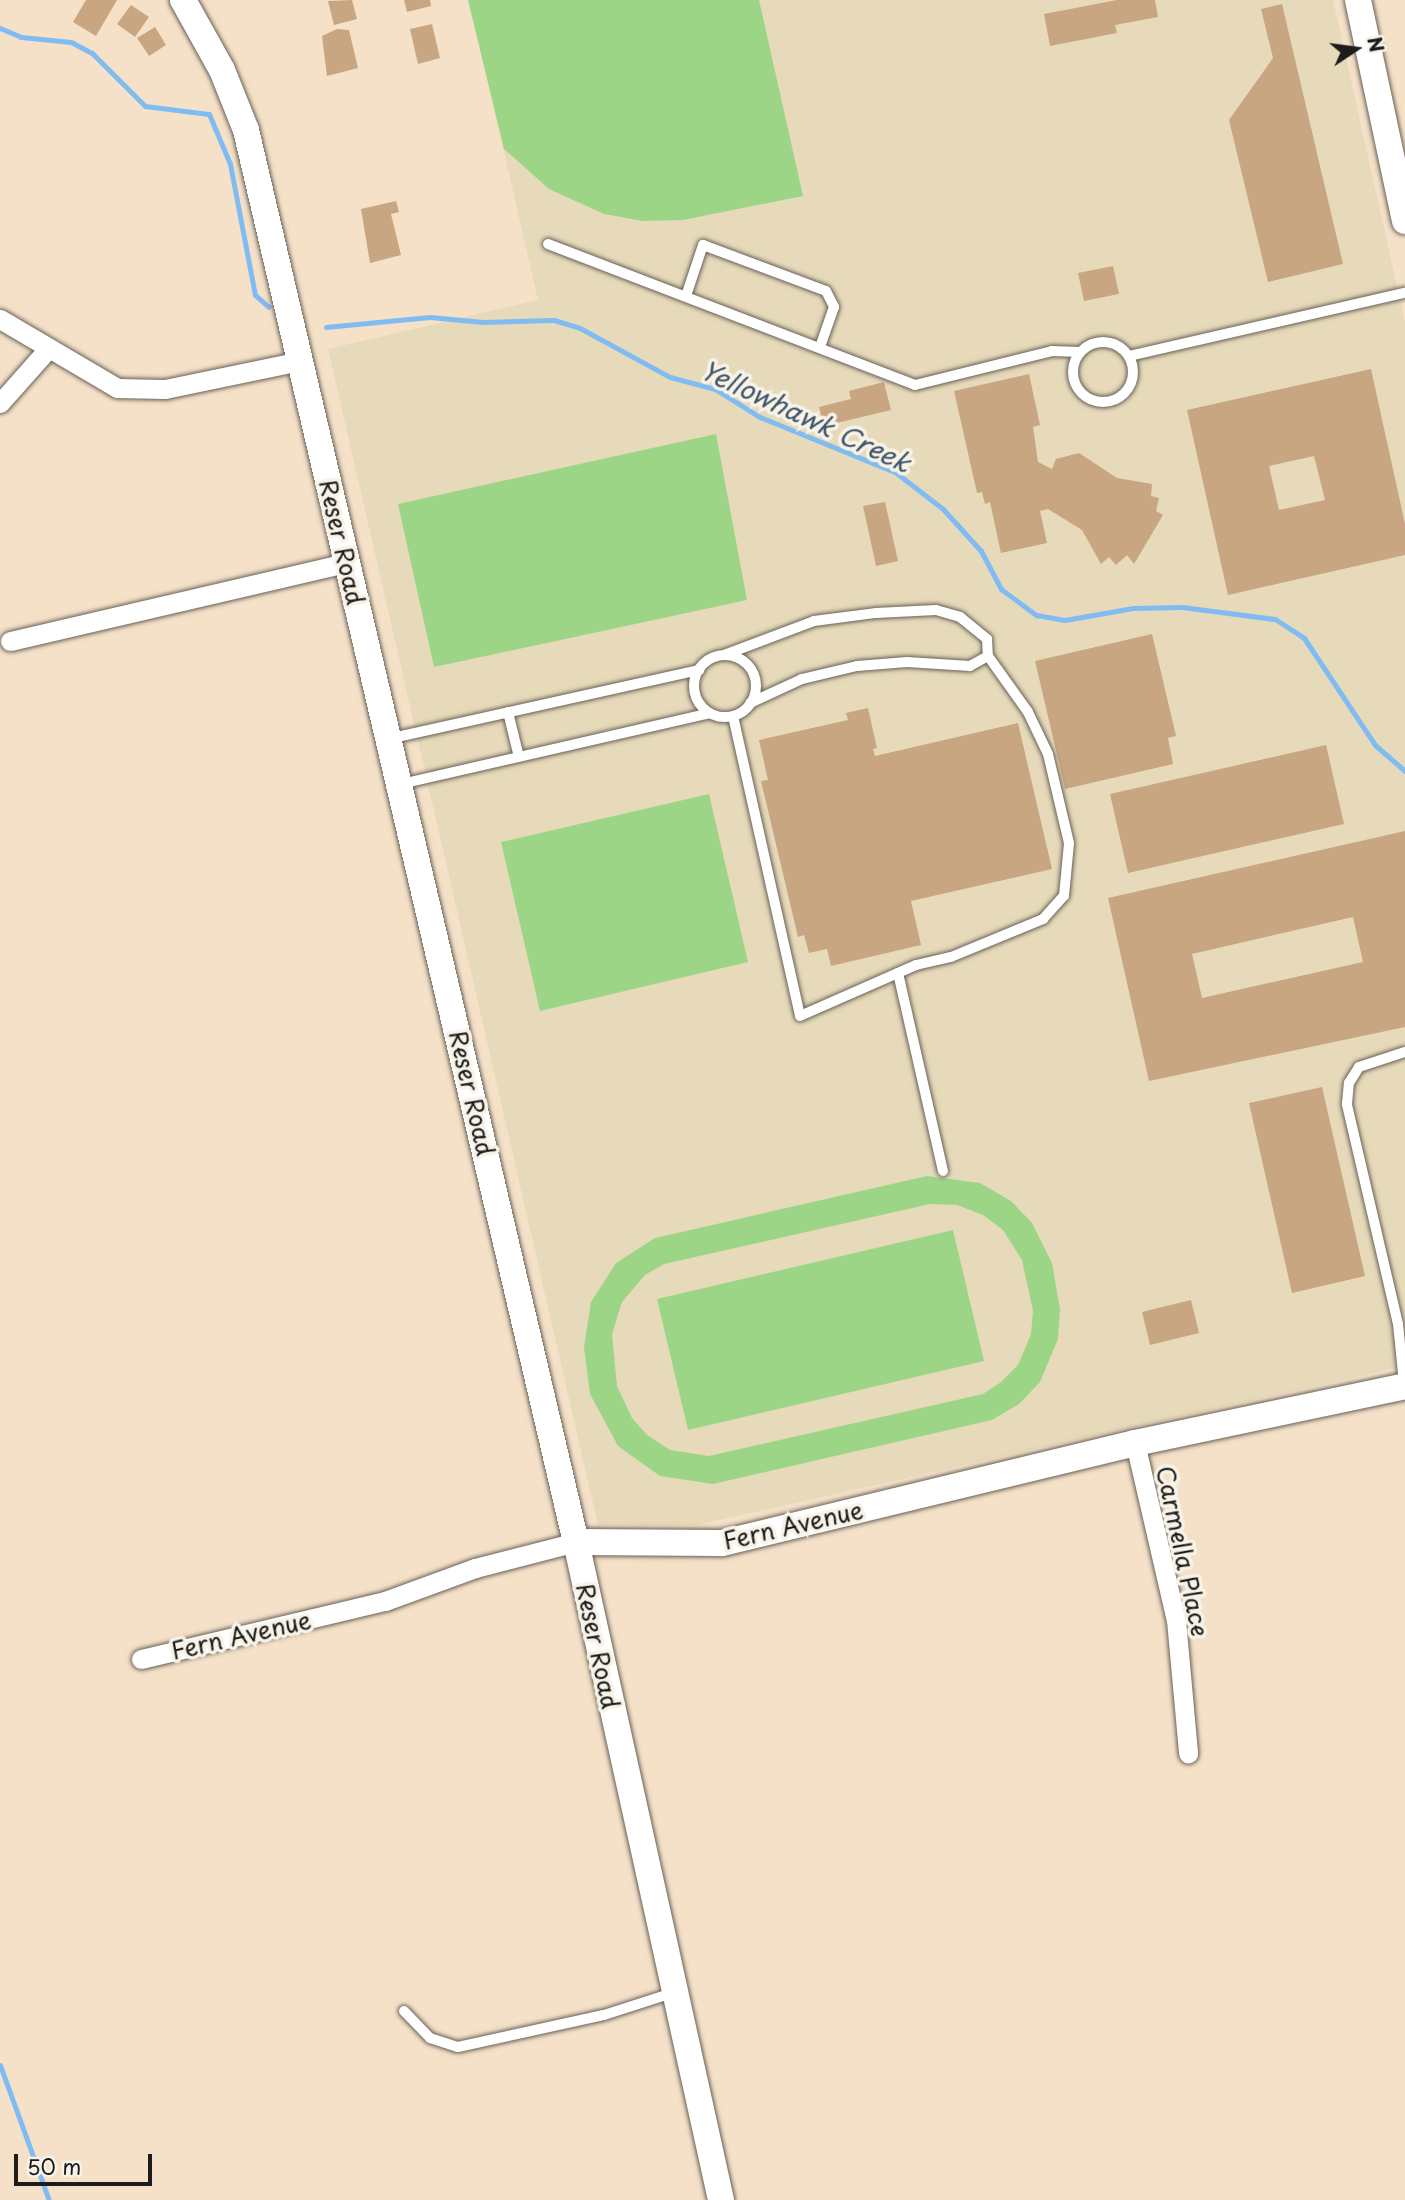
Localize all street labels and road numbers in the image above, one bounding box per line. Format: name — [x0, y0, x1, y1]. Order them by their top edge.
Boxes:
street label: Reser Road — [314, 476, 370, 608]
street label: Reser Road — [444, 1027, 500, 1159]
street label: Carmella Place — [1151, 1462, 1215, 1640]
street label: Fern Avenue — [721, 1495, 865, 1555]
street label: Reser Road — [571, 1580, 625, 1712]
street label: Fern Avenue — [169, 1605, 313, 1665]

